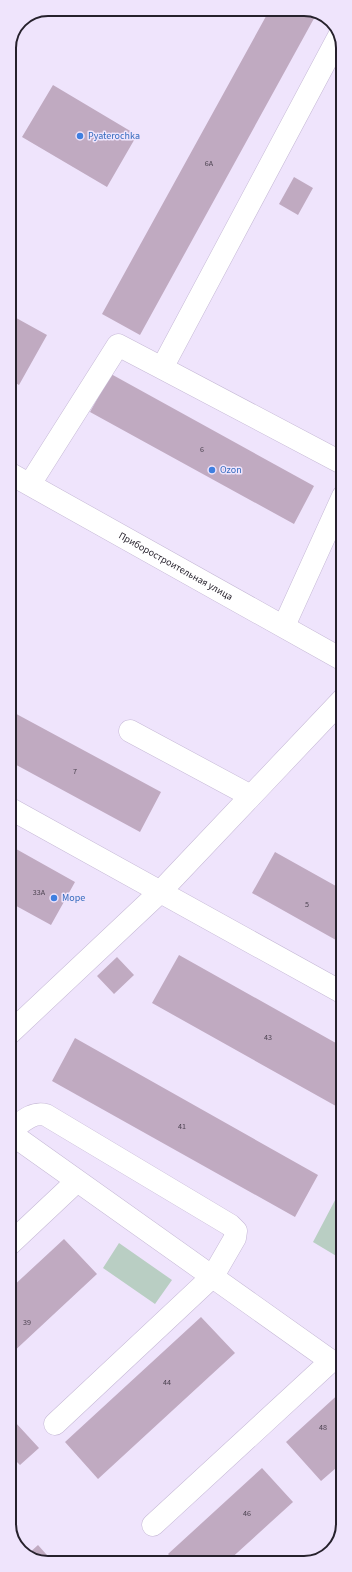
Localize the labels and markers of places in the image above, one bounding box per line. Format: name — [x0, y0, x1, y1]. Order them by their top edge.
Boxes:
place label: Pyaterochka — [88, 129, 140, 143]
marker: Pyaterochka — [75, 131, 85, 141]
place label: Ozon — [220, 463, 242, 477]
marker: Ozon — [207, 465, 217, 475]
place label: Море — [62, 891, 85, 905]
marker: Море — [49, 893, 59, 903]

